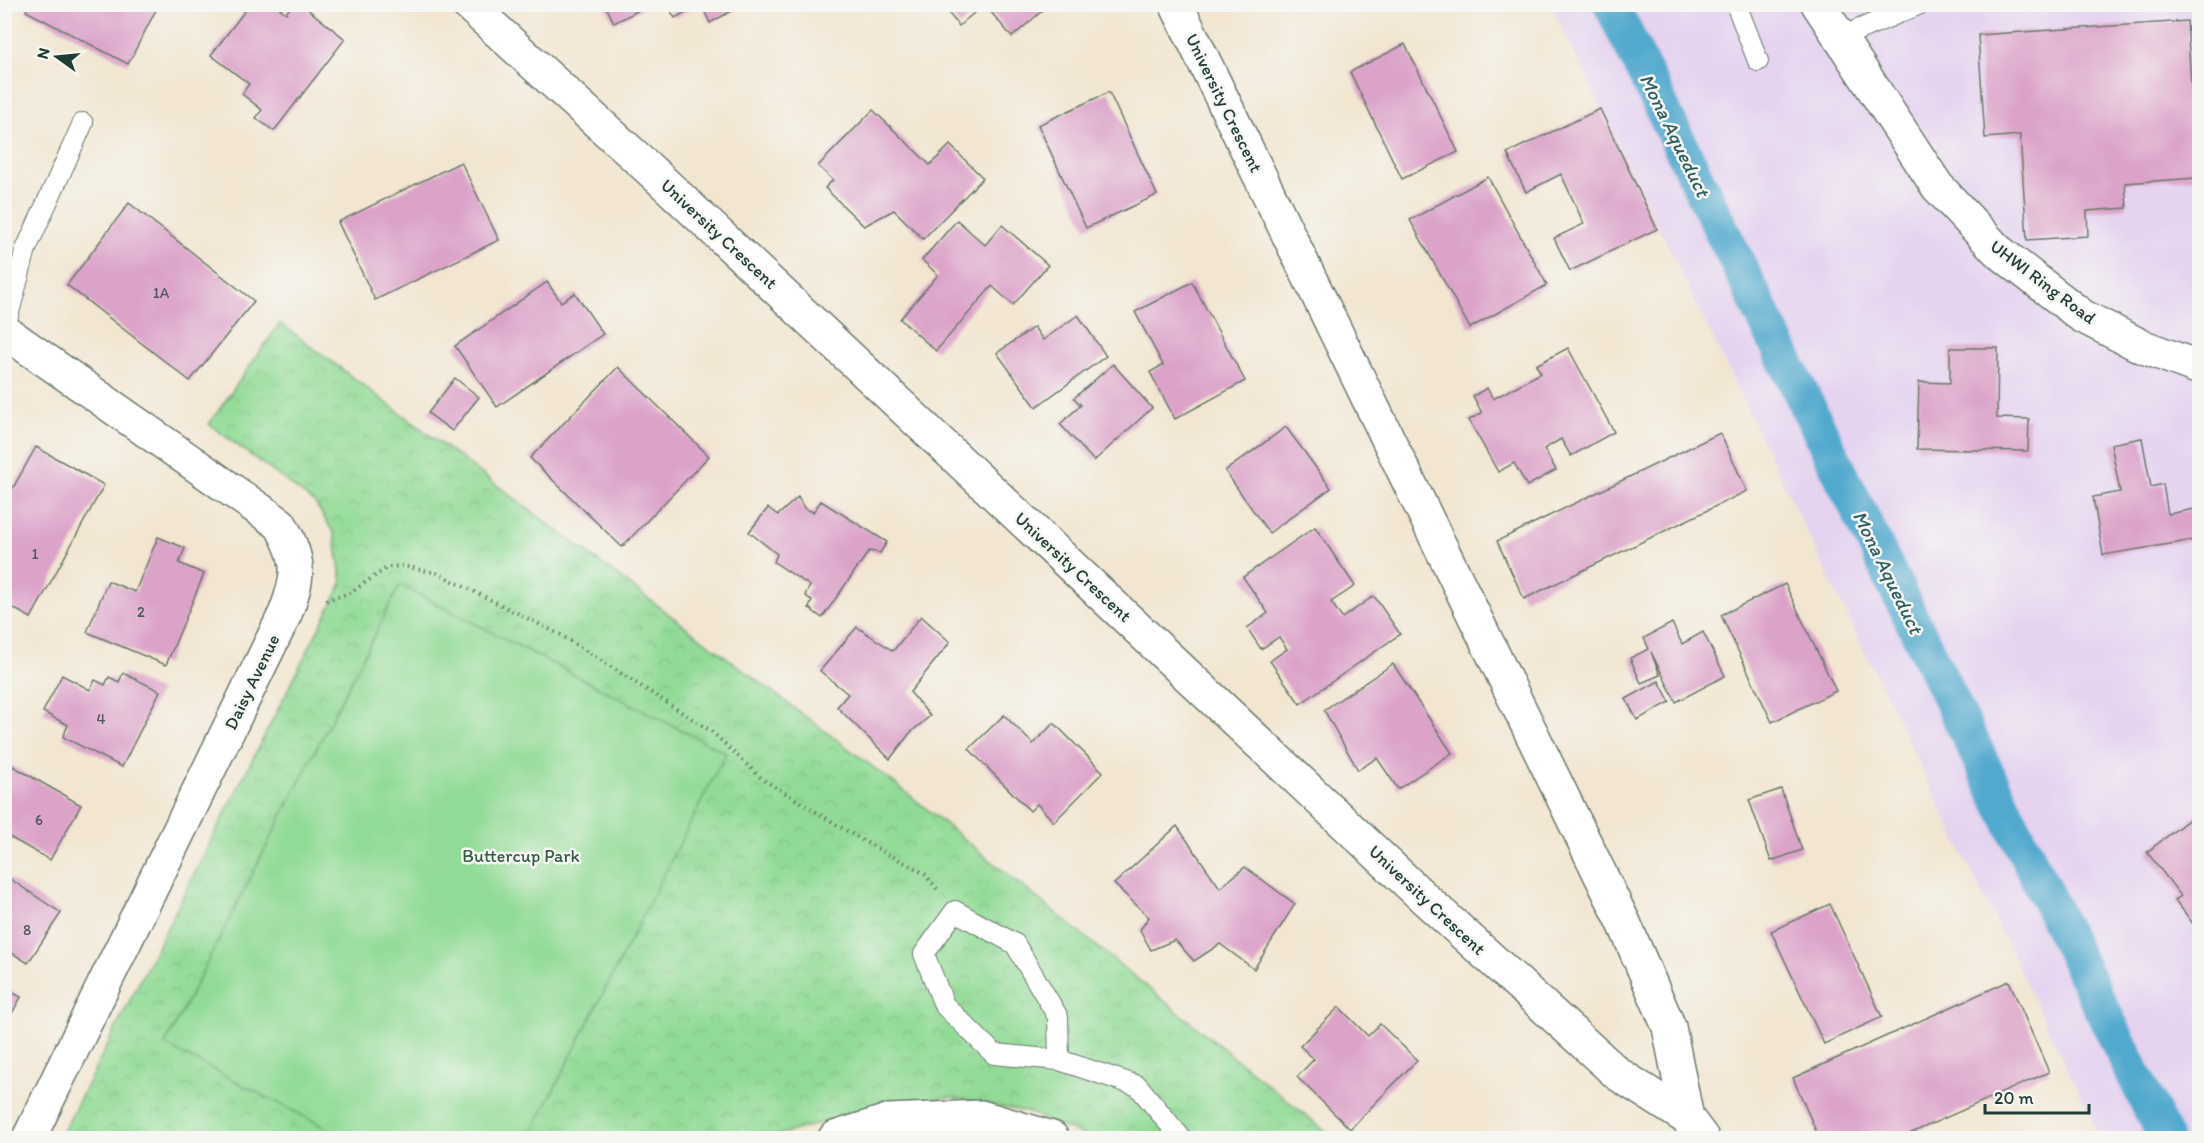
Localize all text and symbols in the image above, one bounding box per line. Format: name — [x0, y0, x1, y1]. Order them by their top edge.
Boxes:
north arrow — [27, 27, 87, 87]
street label: University Crescent — [1181, 30, 1267, 176]
text: N — [32, 46, 54, 61]
water label: Mona Aqueduct — [1635, 70, 1716, 203]
street label: University Crescent — [656, 174, 782, 294]
street label: UHWI Ring Road — [1986, 235, 2100, 329]
house number: 1A — [153, 284, 170, 302]
street label: University Crescent — [1010, 507, 1136, 627]
water label: Mona Aqueduct — [1848, 507, 1929, 640]
house number: 1 — [32, 545, 39, 563]
house number: 2 — [137, 603, 145, 621]
street label: Daisy Avenue — [219, 631, 285, 733]
house number: 4 — [96, 710, 106, 728]
house number: 6 — [35, 811, 43, 829]
street label: University Crescent — [1364, 840, 1490, 960]
park label: Buttercup Park — [462, 845, 580, 867]
house number: 8 — [23, 921, 31, 939]
scale bar — [1985, 1077, 2088, 1115]
text: 20 m — [1994, 1087, 2034, 1109]

